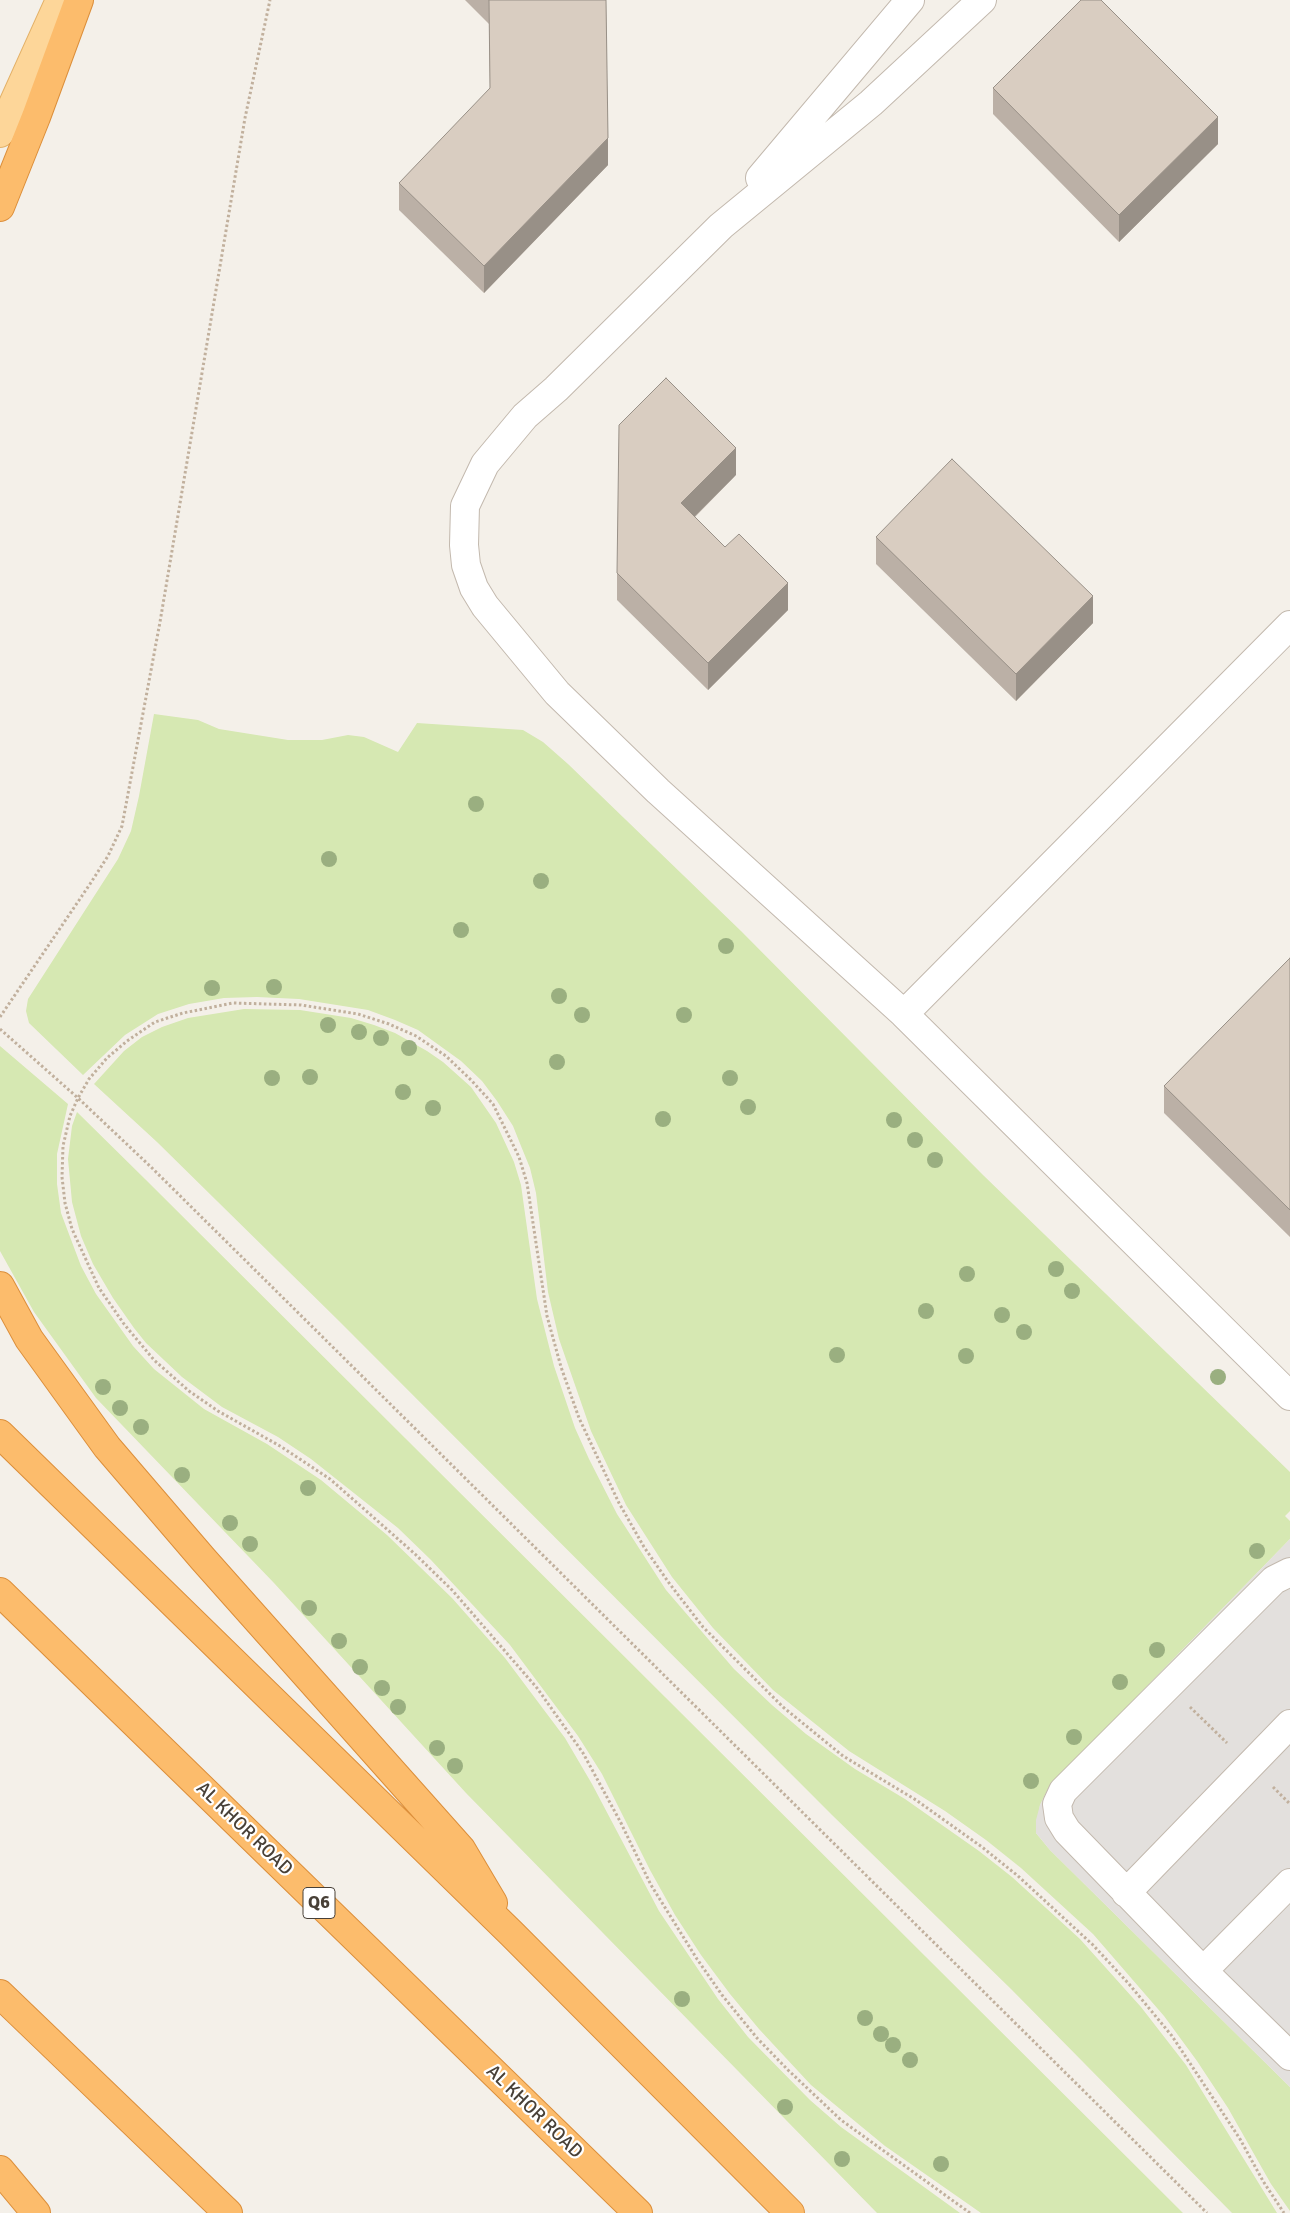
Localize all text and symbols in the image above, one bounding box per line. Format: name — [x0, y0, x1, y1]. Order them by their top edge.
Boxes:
street label: AL KHOR ROAD — [191, 1777, 297, 1881]
road number: Q6 — [303, 1888, 335, 1919]
street label: AL KHOR ROAD — [481, 2060, 587, 2164]

